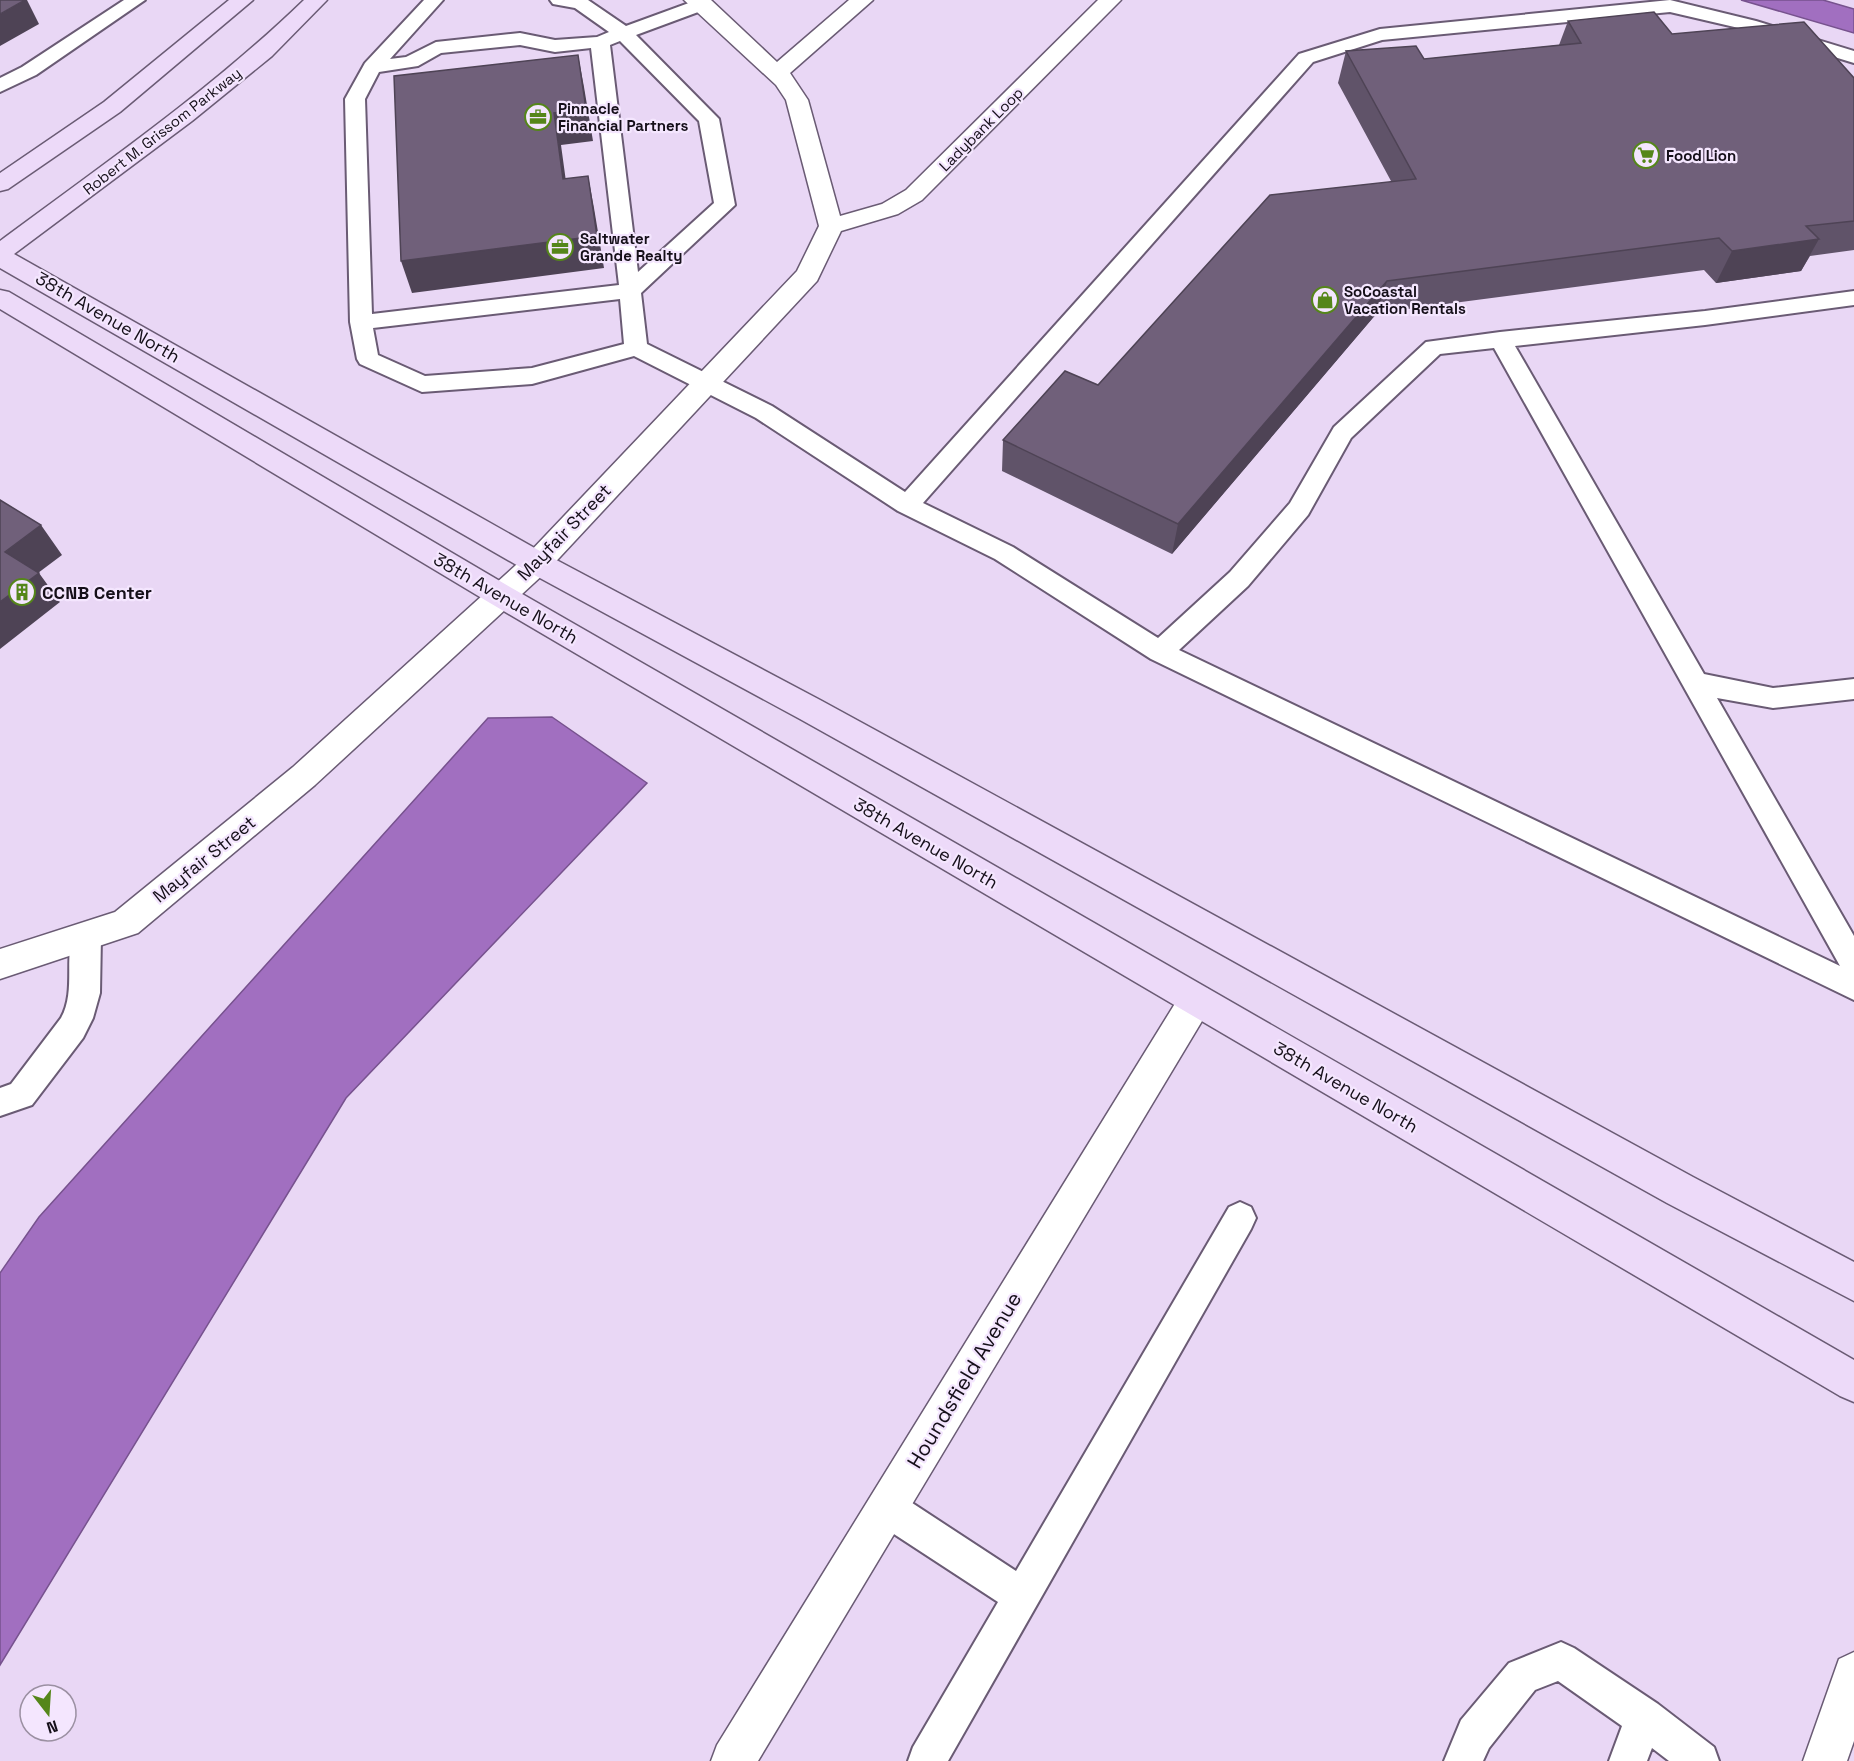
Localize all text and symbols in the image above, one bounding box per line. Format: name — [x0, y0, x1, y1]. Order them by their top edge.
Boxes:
street label: Robert M. Grissom Parkway — [79, 63, 245, 199]
street label: Ladybank Loop — [935, 83, 1027, 175]
place label: Pinnacle Financial Partners — [558, 99, 688, 135]
office icon: Pinnacle Financial Partners — [523, 102, 553, 132]
supermarket icon: Food Lion — [1631, 140, 1661, 170]
place label: Food Lion — [1666, 146, 1736, 165]
place label: Saltwater Grande Realty — [580, 229, 683, 265]
office icon: Saltwater Grande Realty — [545, 232, 575, 262]
street label: 38th Avenue North — [32, 266, 184, 368]
place label: SoCoastal Vacation Rentals — [1344, 282, 1466, 318]
shop icon: SoCoastal Vacation Rentals — [1310, 285, 1340, 315]
street label: Mayfair Street — [512, 479, 616, 585]
street label: 38th Avenue North — [430, 547, 582, 649]
building icon: CCNB Center — [7, 577, 37, 607]
place label: CCNB Center — [42, 581, 152, 604]
street label: 38th Avenue North — [850, 792, 1002, 894]
street label: Mayfair Street — [148, 811, 260, 907]
street label: 38th Avenue North — [1270, 1036, 1422, 1138]
street label: Houndsfield Avenue — [901, 1287, 1027, 1473]
north arrow — [18, 1683, 78, 1743]
text: N — [44, 1715, 60, 1738]

